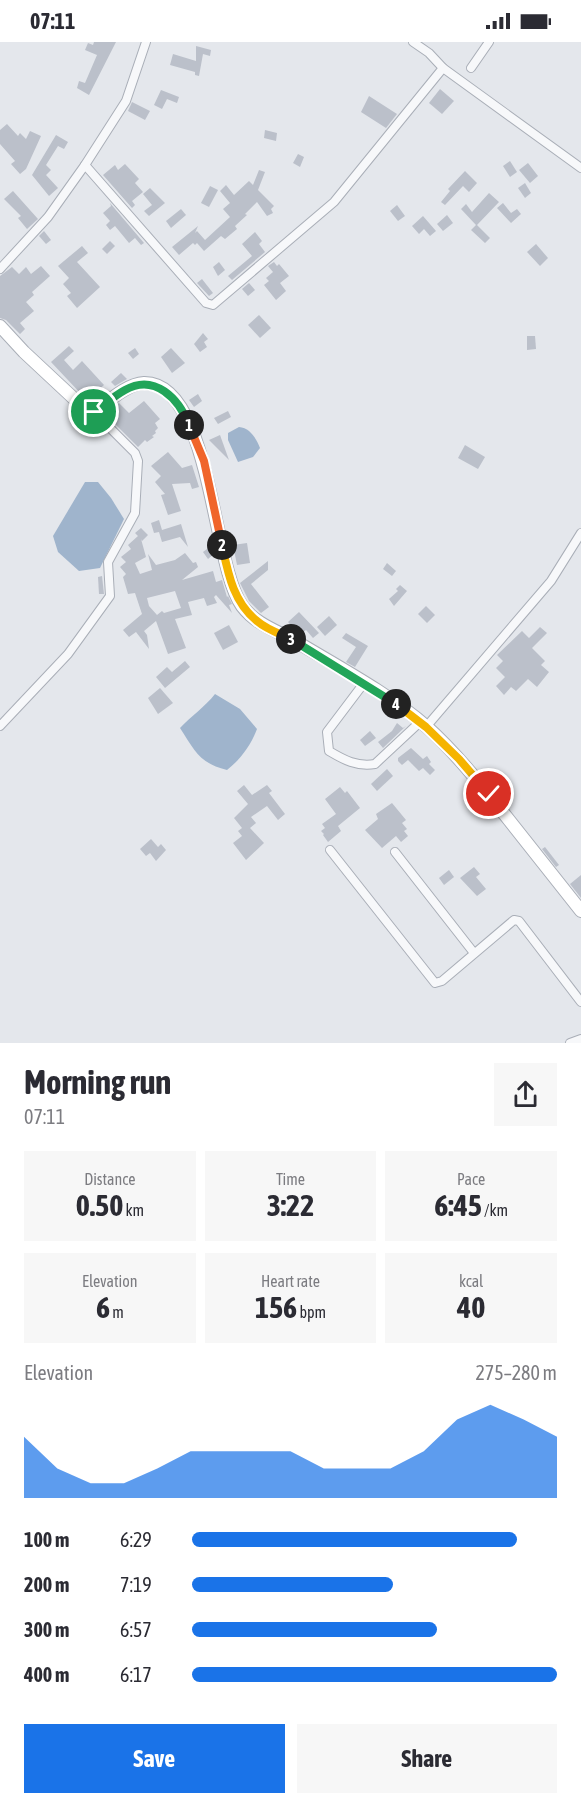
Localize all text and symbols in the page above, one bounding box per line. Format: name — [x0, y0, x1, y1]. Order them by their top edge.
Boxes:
text: 07:11 — [30, 8, 75, 34]
pin — [68, 386, 119, 437]
icon: arrive — [77, 395, 110, 428]
pin: 1 — [174, 410, 204, 440]
text: 1 — [185, 416, 193, 434]
pin: 2 — [207, 530, 237, 560]
text: 2 — [218, 536, 226, 554]
pin: 3 — [276, 624, 306, 654]
text: 3 — [287, 630, 295, 648]
pin: 4 — [381, 689, 411, 719]
text: 4 — [392, 695, 400, 713]
pin — [463, 768, 514, 819]
icon: check — [472, 777, 505, 810]
text: Morning run — [24, 1063, 171, 1101]
button: share — [494, 1063, 557, 1126]
text: 07:11 — [24, 1105, 65, 1128]
text: Distance — [84, 1170, 135, 1188]
text: Time — [276, 1170, 305, 1188]
text: Pace — [457, 1170, 485, 1188]
text: 0.50 — [76, 1188, 123, 1222]
text: 3:22 — [267, 1188, 314, 1222]
text: 6:45 — [434, 1188, 482, 1222]
text: km — [123, 1201, 144, 1219]
text: /km — [482, 1201, 508, 1219]
text: Elevation — [82, 1272, 138, 1290]
text: Heart rate — [261, 1272, 320, 1290]
text: kcal — [459, 1272, 483, 1290]
text: 6 — [96, 1290, 110, 1324]
text: 156 — [255, 1290, 297, 1324]
text: 40 — [457, 1290, 485, 1324]
text: m — [110, 1303, 124, 1321]
text: bpm — [297, 1303, 326, 1321]
text: Elevation — [24, 1361, 93, 1384]
text: 275–280 m — [475, 1361, 557, 1384]
text: 100 m — [24, 1528, 69, 1551]
text: 6:29 — [120, 1528, 152, 1551]
text: 200 m — [24, 1573, 69, 1596]
text: 7:19 — [120, 1573, 152, 1596]
text: 300 m — [24, 1618, 69, 1641]
text: 6:57 — [120, 1618, 152, 1641]
text: 400 m — [24, 1663, 69, 1686]
text: 6:17 — [120, 1663, 152, 1686]
button: Save — [24, 1724, 285, 1793]
button: Share — [297, 1724, 557, 1793]

